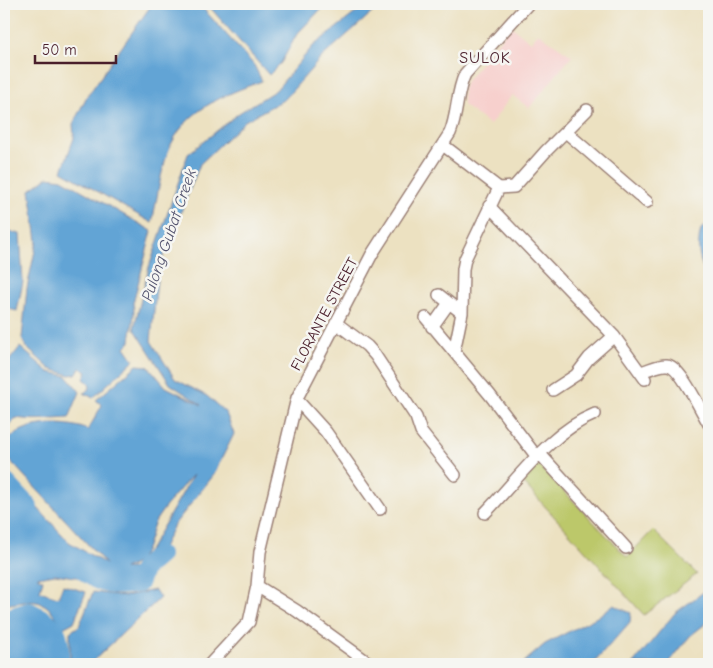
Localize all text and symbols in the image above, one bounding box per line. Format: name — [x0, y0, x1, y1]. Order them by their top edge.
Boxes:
scale bar — [35, 32, 116, 64]
text: 50 m — [42, 41, 77, 59]
district label: SULOK — [459, 49, 511, 67]
water label: Pulong Gubat Creek — [138, 166, 200, 303]
street label: FLORANTE STREET — [287, 254, 362, 374]

